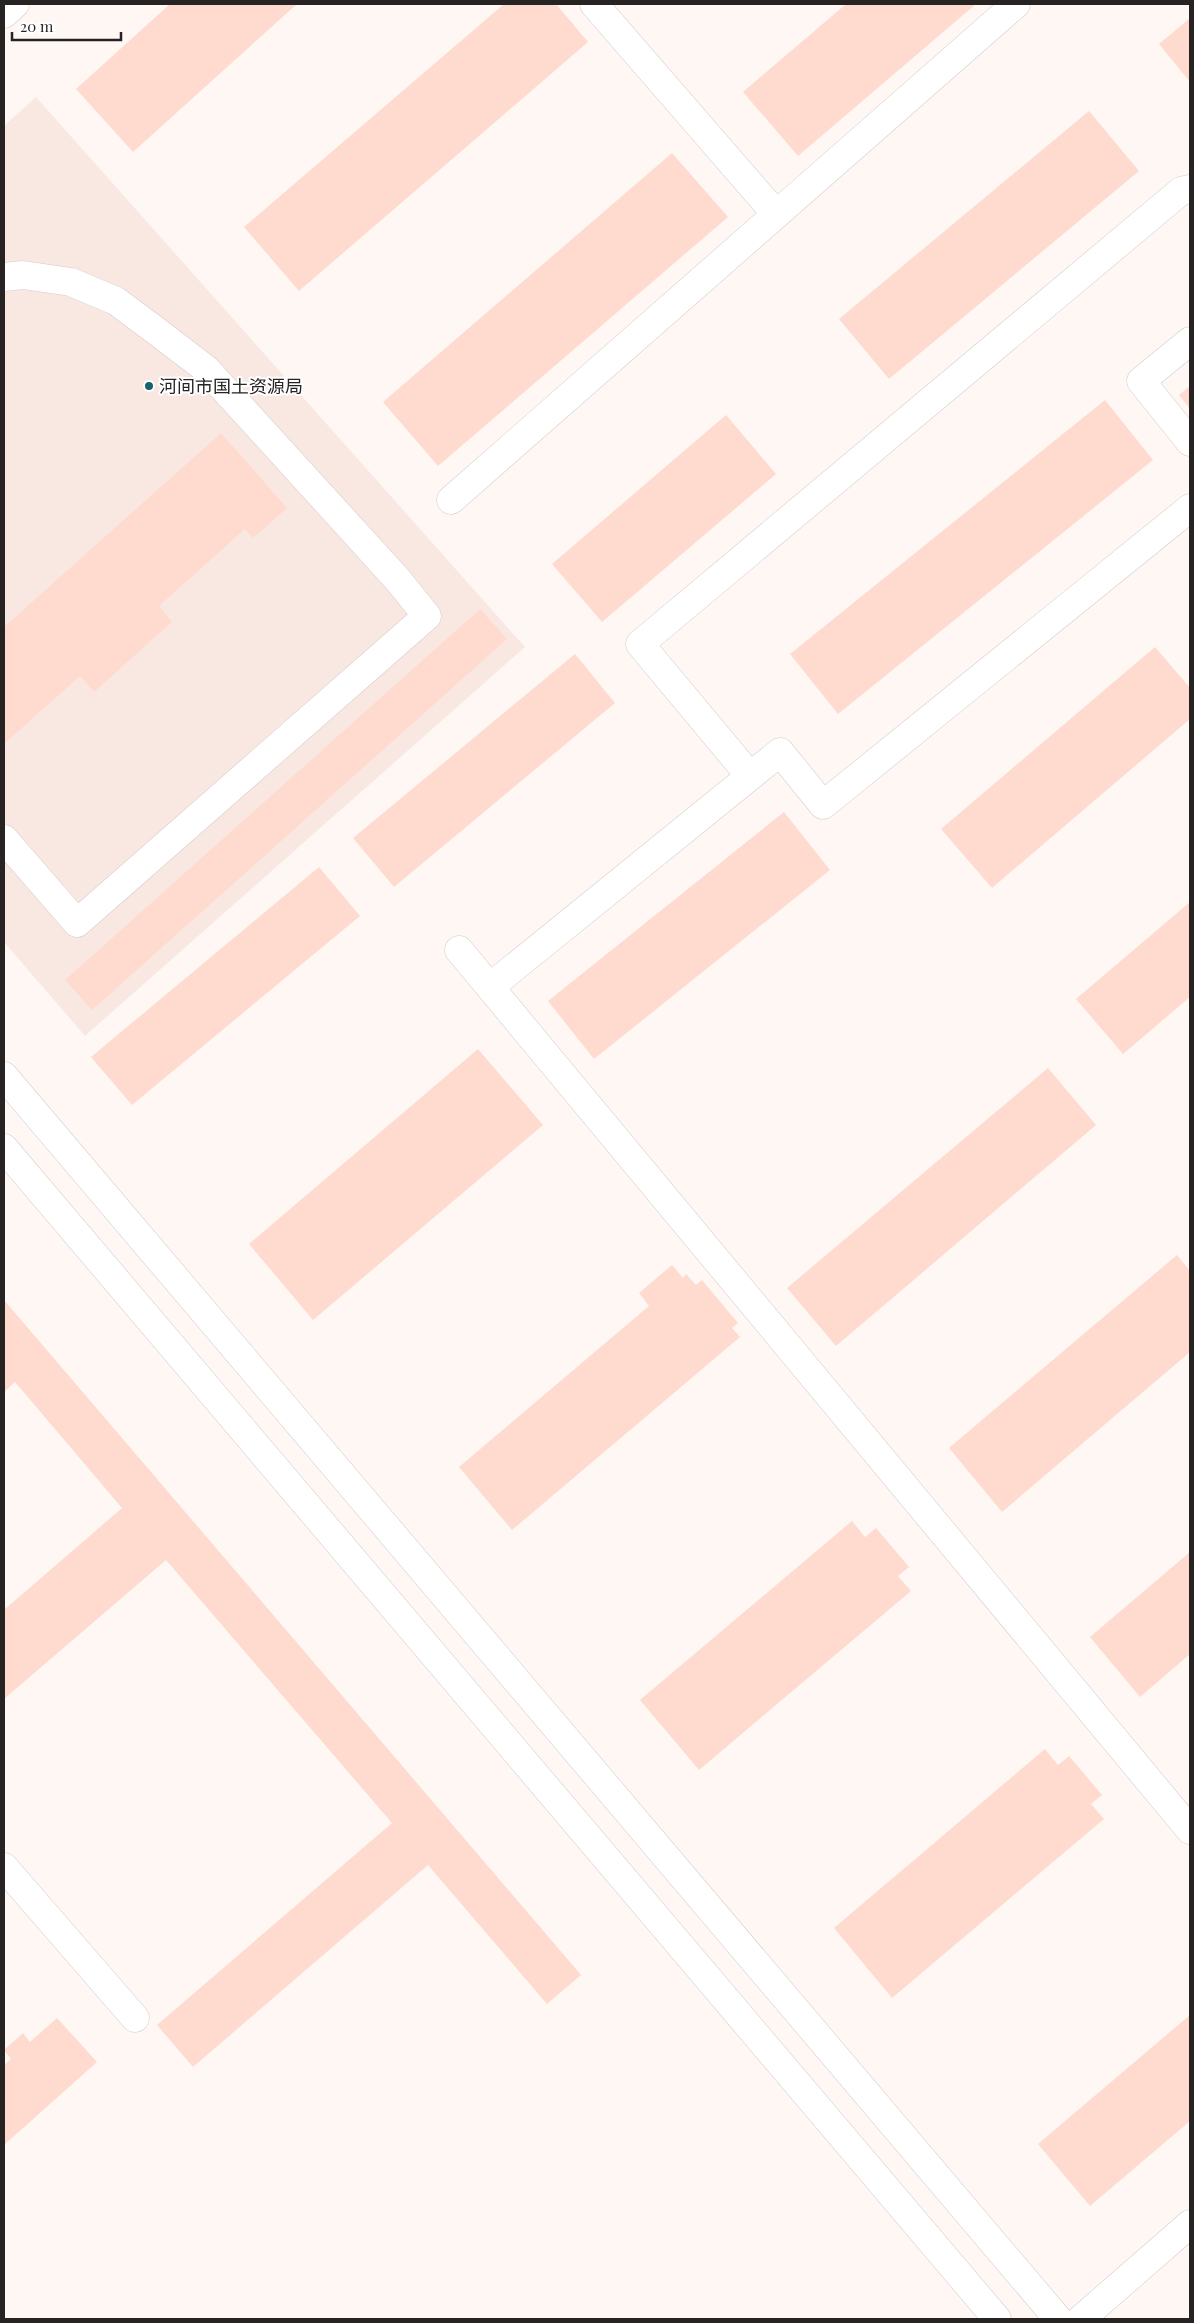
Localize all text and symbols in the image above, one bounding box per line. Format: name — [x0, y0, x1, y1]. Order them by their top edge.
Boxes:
scale bar — [12, 10, 121, 42]
text: 20 m — [20, 16, 54, 36]
place label: 河间市国土资源局 — [159, 374, 303, 398]
marker: 河间市国土资源局 — [143, 380, 155, 392]

